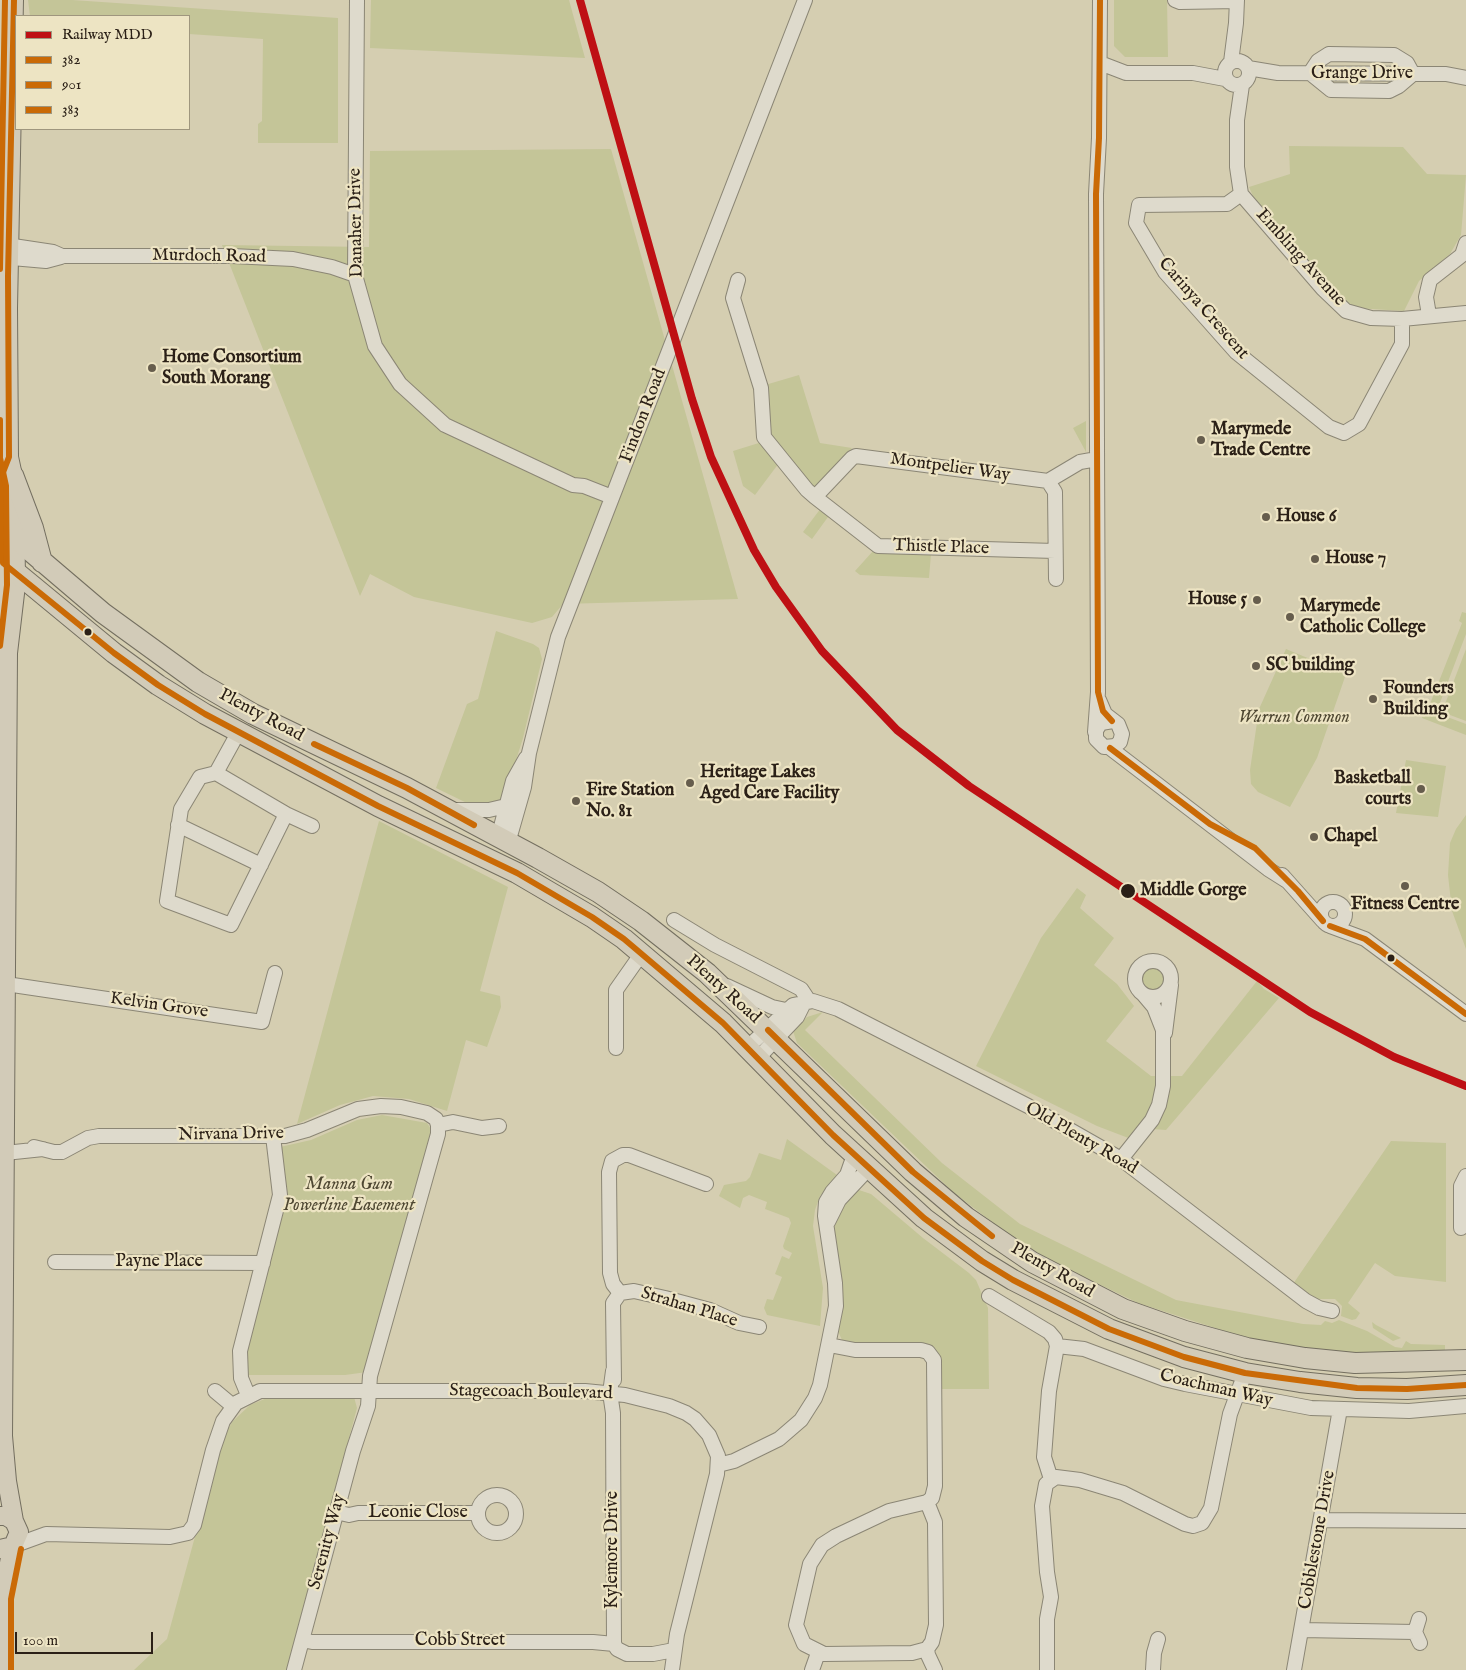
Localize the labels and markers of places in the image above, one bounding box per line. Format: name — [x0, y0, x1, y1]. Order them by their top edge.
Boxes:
place label: Home Consortium South Morang — [162, 347, 302, 389]
marker: Home Consortium South Morang — [146, 362, 158, 374]
place label: Marymede Trade Centre — [1211, 419, 1311, 462]
marker: Marymede Trade Centre — [1195, 434, 1207, 446]
place label: House 6 — [1276, 506, 1336, 528]
marker: House 6 — [1260, 511, 1272, 523]
place label: House 7 — [1325, 548, 1386, 570]
marker: House 7 — [1309, 553, 1321, 565]
place label: House 5 — [1188, 589, 1247, 611]
marker: House 5 — [1251, 594, 1263, 606]
place label: Marymede Catholic College — [1300, 596, 1426, 638]
marker: Marymede Catholic College — [1284, 611, 1296, 623]
unlabelled marker — [83, 627, 93, 637]
place label: SC building — [1266, 655, 1354, 677]
marker: SC building — [1250, 660, 1262, 672]
place label: Founders Building — [1383, 678, 1454, 721]
marker: Founders Building — [1367, 693, 1379, 705]
place label: Heritage Lakes Aged Care Facility — [700, 762, 839, 804]
place label: Basketball courts — [1334, 768, 1411, 811]
marker: Heritage Lakes Aged Care Facility — [684, 777, 696, 789]
place label: Fire Station No. 81 — [586, 780, 674, 822]
marker: Basketball courts — [1415, 783, 1427, 795]
marker: Fire Station No. 81 — [570, 795, 582, 807]
place label: Chapel — [1324, 826, 1377, 848]
marker: Chapel — [1308, 831, 1320, 843]
place label: Middle Gorge — [1140, 880, 1246, 902]
marker: Fitness Centre — [1399, 880, 1411, 892]
marker: Middle Gorge — [1119, 882, 1137, 900]
place label: Fitness Centre — [1351, 894, 1459, 916]
unlabelled marker — [1386, 953, 1396, 963]

